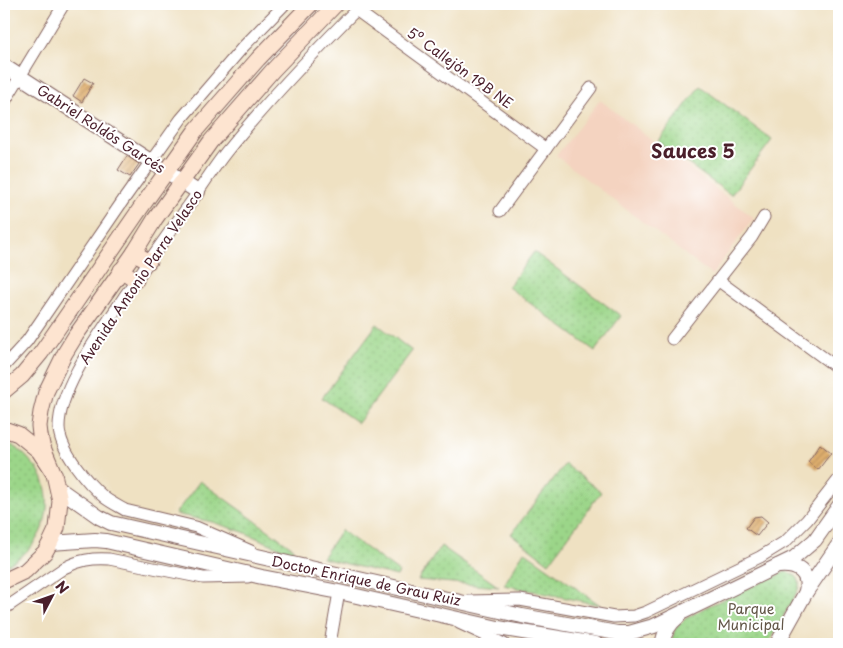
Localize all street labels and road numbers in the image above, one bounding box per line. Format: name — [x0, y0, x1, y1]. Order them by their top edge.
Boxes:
street label: 5º Callejón 19B NE — [403, 22, 518, 113]
street label: Gabriel Roldós Garcés — [33, 79, 170, 178]
street label: Avenida Antonio Parra Velasco — [74, 185, 207, 368]
street label: Doctor Enrique de Grau Ruiz — [269, 550, 463, 611]

